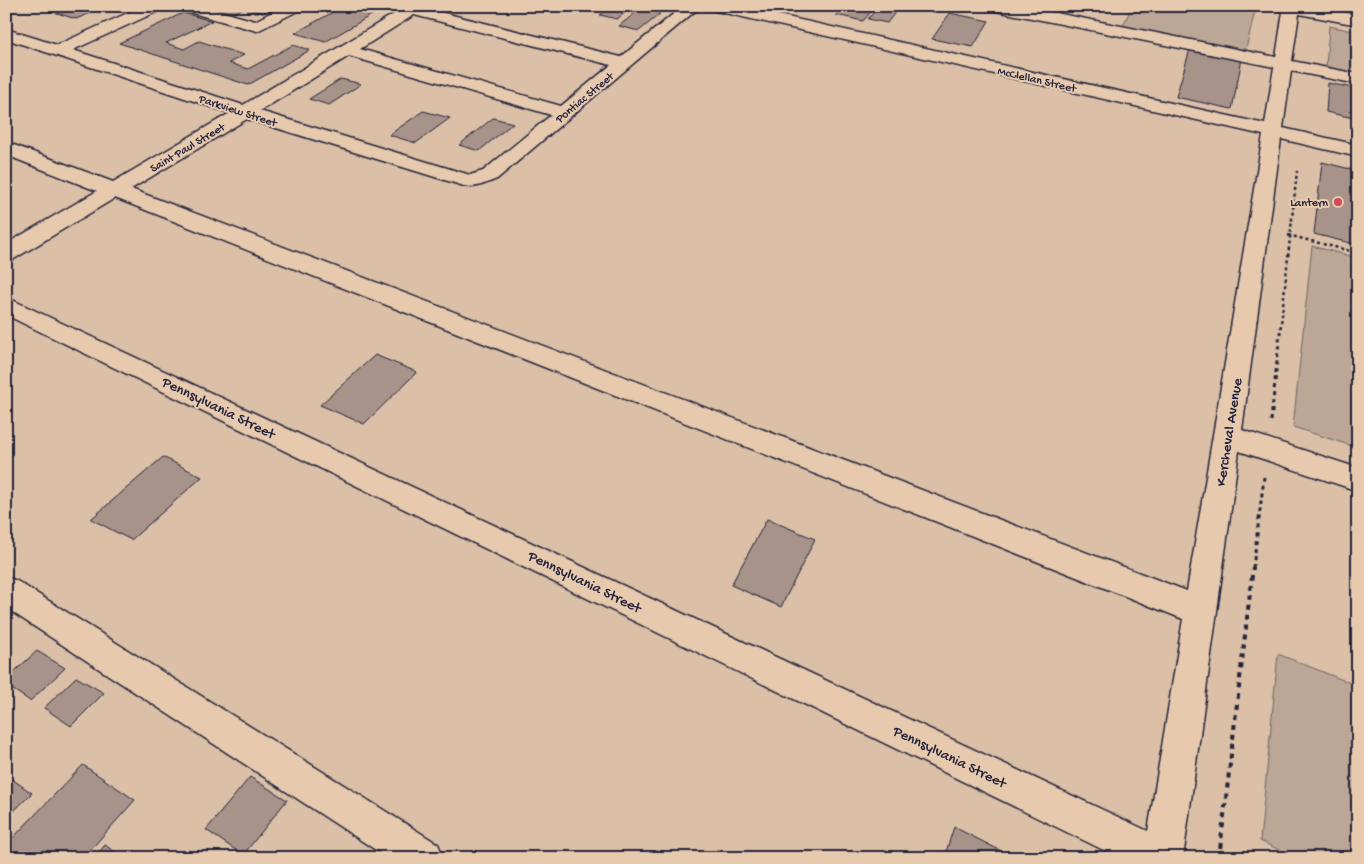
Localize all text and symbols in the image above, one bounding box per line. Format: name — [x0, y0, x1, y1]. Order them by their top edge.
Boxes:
street label: McClellan Street — [996, 65, 1078, 97]
street label: Pontiac Street — [553, 69, 618, 128]
street label: Parkview Street — [196, 92, 279, 131]
street label: Saint Paul Street — [148, 120, 229, 177]
marker: Lantern — [1332, 196, 1344, 208]
place label: Lantern — [1290, 197, 1328, 211]
street label: Pennsylvania Street — [158, 373, 279, 445]
street label: Kercheval Avenue — [1213, 377, 1247, 488]
street label: Pennsylvania Street — [524, 547, 645, 619]
street label: Pennsylvania Street — [889, 722, 1010, 794]

